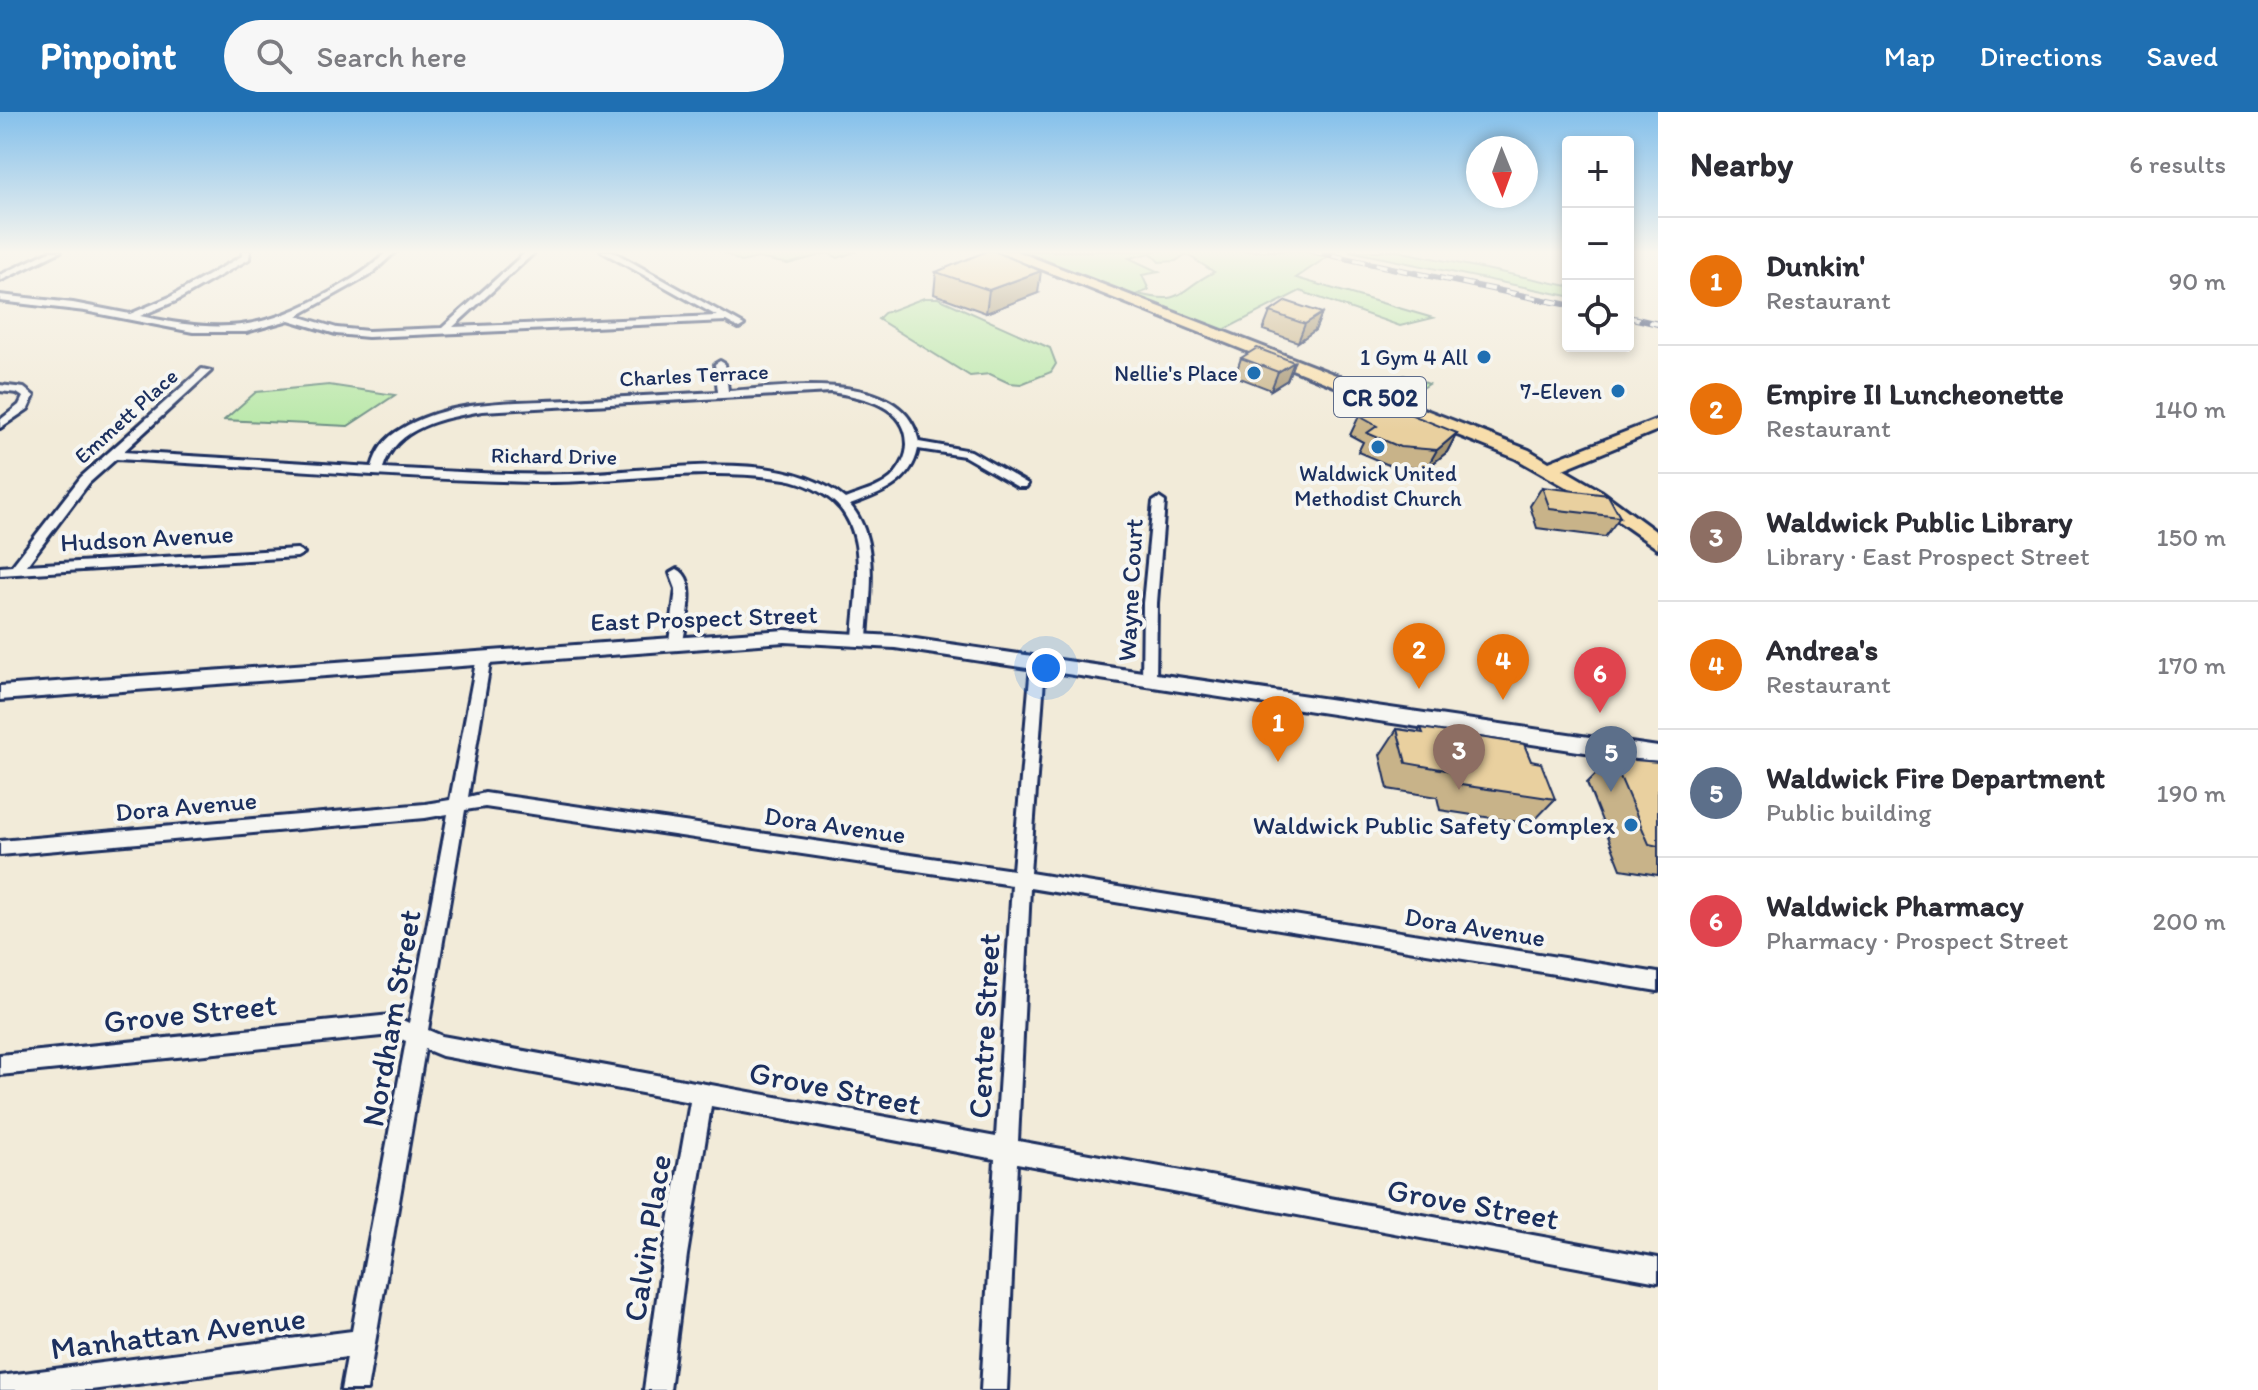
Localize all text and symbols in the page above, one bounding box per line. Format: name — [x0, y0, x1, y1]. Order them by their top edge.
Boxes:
search box — [224, 20, 784, 92]
text: Pinpoint — [40, 33, 176, 79]
icon: search — [252, 34, 296, 78]
text: Search here — [316, 38, 467, 75]
text: Map — [1884, 39, 1935, 73]
text: Directions — [1979, 39, 2103, 73]
text: Saved — [2147, 39, 2218, 73]
north arrow — [1466, 136, 1538, 208]
map controls — [1562, 136, 1634, 352]
button: + — [1562, 136, 1634, 208]
text: Nearby — [1690, 144, 1793, 185]
text: 6 results — [2129, 148, 2226, 180]
button: − — [1562, 208, 1634, 280]
text: Dunkin' — [1766, 247, 1865, 284]
text: 1 — [1710, 265, 1722, 297]
text: 90 m — [2169, 265, 2226, 297]
button: locate — [1562, 280, 1634, 352]
text: Restaurant — [1766, 284, 1891, 316]
place label: 1 Gym 4 All — [1360, 344, 1468, 371]
marker: 1 Gym 4 All — [1475, 348, 1493, 366]
street label: Charles Terrace — [619, 358, 769, 392]
place label: Nellie's Place — [1114, 360, 1238, 387]
street label: Emmett Place — [69, 362, 183, 470]
marker: Nellie's Place — [1245, 364, 1263, 382]
text: Empire II Luncheonette — [1766, 375, 2064, 412]
road number: CR 502 — [1334, 377, 1426, 417]
place label: 7-Eleven — [1520, 378, 1603, 405]
marker: 7-Eleven — [1609, 382, 1627, 400]
text: 2 — [1709, 393, 1723, 425]
text: 140 m — [2155, 393, 2226, 425]
text: Restaurant — [1766, 412, 1891, 444]
marker: Waldwick United Methodist Church — [1369, 438, 1387, 456]
street label: Richard Drive — [491, 441, 617, 471]
place label: Waldwick United Methodist Church — [1294, 460, 1462, 512]
text: Waldwick Public Library — [1766, 503, 2073, 540]
street label: Hudson Avenue — [60, 517, 234, 559]
street label: Wayne Court — [1110, 517, 1150, 662]
text: 3 — [1709, 521, 1723, 553]
text: 150 m — [2157, 521, 2226, 553]
text: Library · East Prospect Street — [1766, 540, 2090, 572]
street label: East Prospect Street — [590, 598, 818, 638]
pin: 2 — [1393, 623, 1445, 689]
text: Andrea's — [1766, 631, 1878, 668]
pin: 4 — [1477, 634, 1529, 700]
pin: 6 — [1574, 647, 1626, 713]
your location — [1026, 648, 1066, 688]
text: 4 — [1708, 649, 1724, 681]
text: 170 m — [2157, 649, 2226, 681]
text: Restaurant — [1766, 668, 1891, 700]
pin: 1 — [1252, 696, 1304, 762]
pin: 3 — [1433, 724, 1485, 790]
pin: 5 — [1585, 726, 1637, 792]
text: Waldwick Fire Department — [1766, 759, 2105, 796]
text: 5 — [1709, 777, 1723, 809]
text: 190 m — [2157, 777, 2226, 809]
street label: Dora Avenue — [114, 784, 258, 828]
text: Public building — [1766, 796, 1932, 828]
street label: Dora Avenue — [762, 799, 908, 851]
place label: Waldwick Public Safety Complex — [1253, 809, 1615, 841]
marker: Waldwick Public Safety Complex — [1622, 816, 1640, 834]
text: Waldwick Pharmacy — [1766, 887, 2023, 924]
street label: Dora Avenue — [1402, 900, 1548, 954]
text: 6 — [1709, 905, 1723, 937]
text: 200 m — [2153, 905, 2226, 937]
street label: Nordham Street — [353, 906, 429, 1130]
text: Pharmacy · Prospect Street — [1766, 924, 2068, 956]
street label: Centre Street — [960, 932, 1008, 1120]
street label: Grove Street — [102, 985, 278, 1041]
street label: Grove Street — [746, 1053, 924, 1123]
street label: Calvin Place — [615, 1152, 679, 1324]
street label: Grove Street — [1384, 1170, 1562, 1238]
street label: Manhattan Avenue — [48, 1298, 308, 1368]

